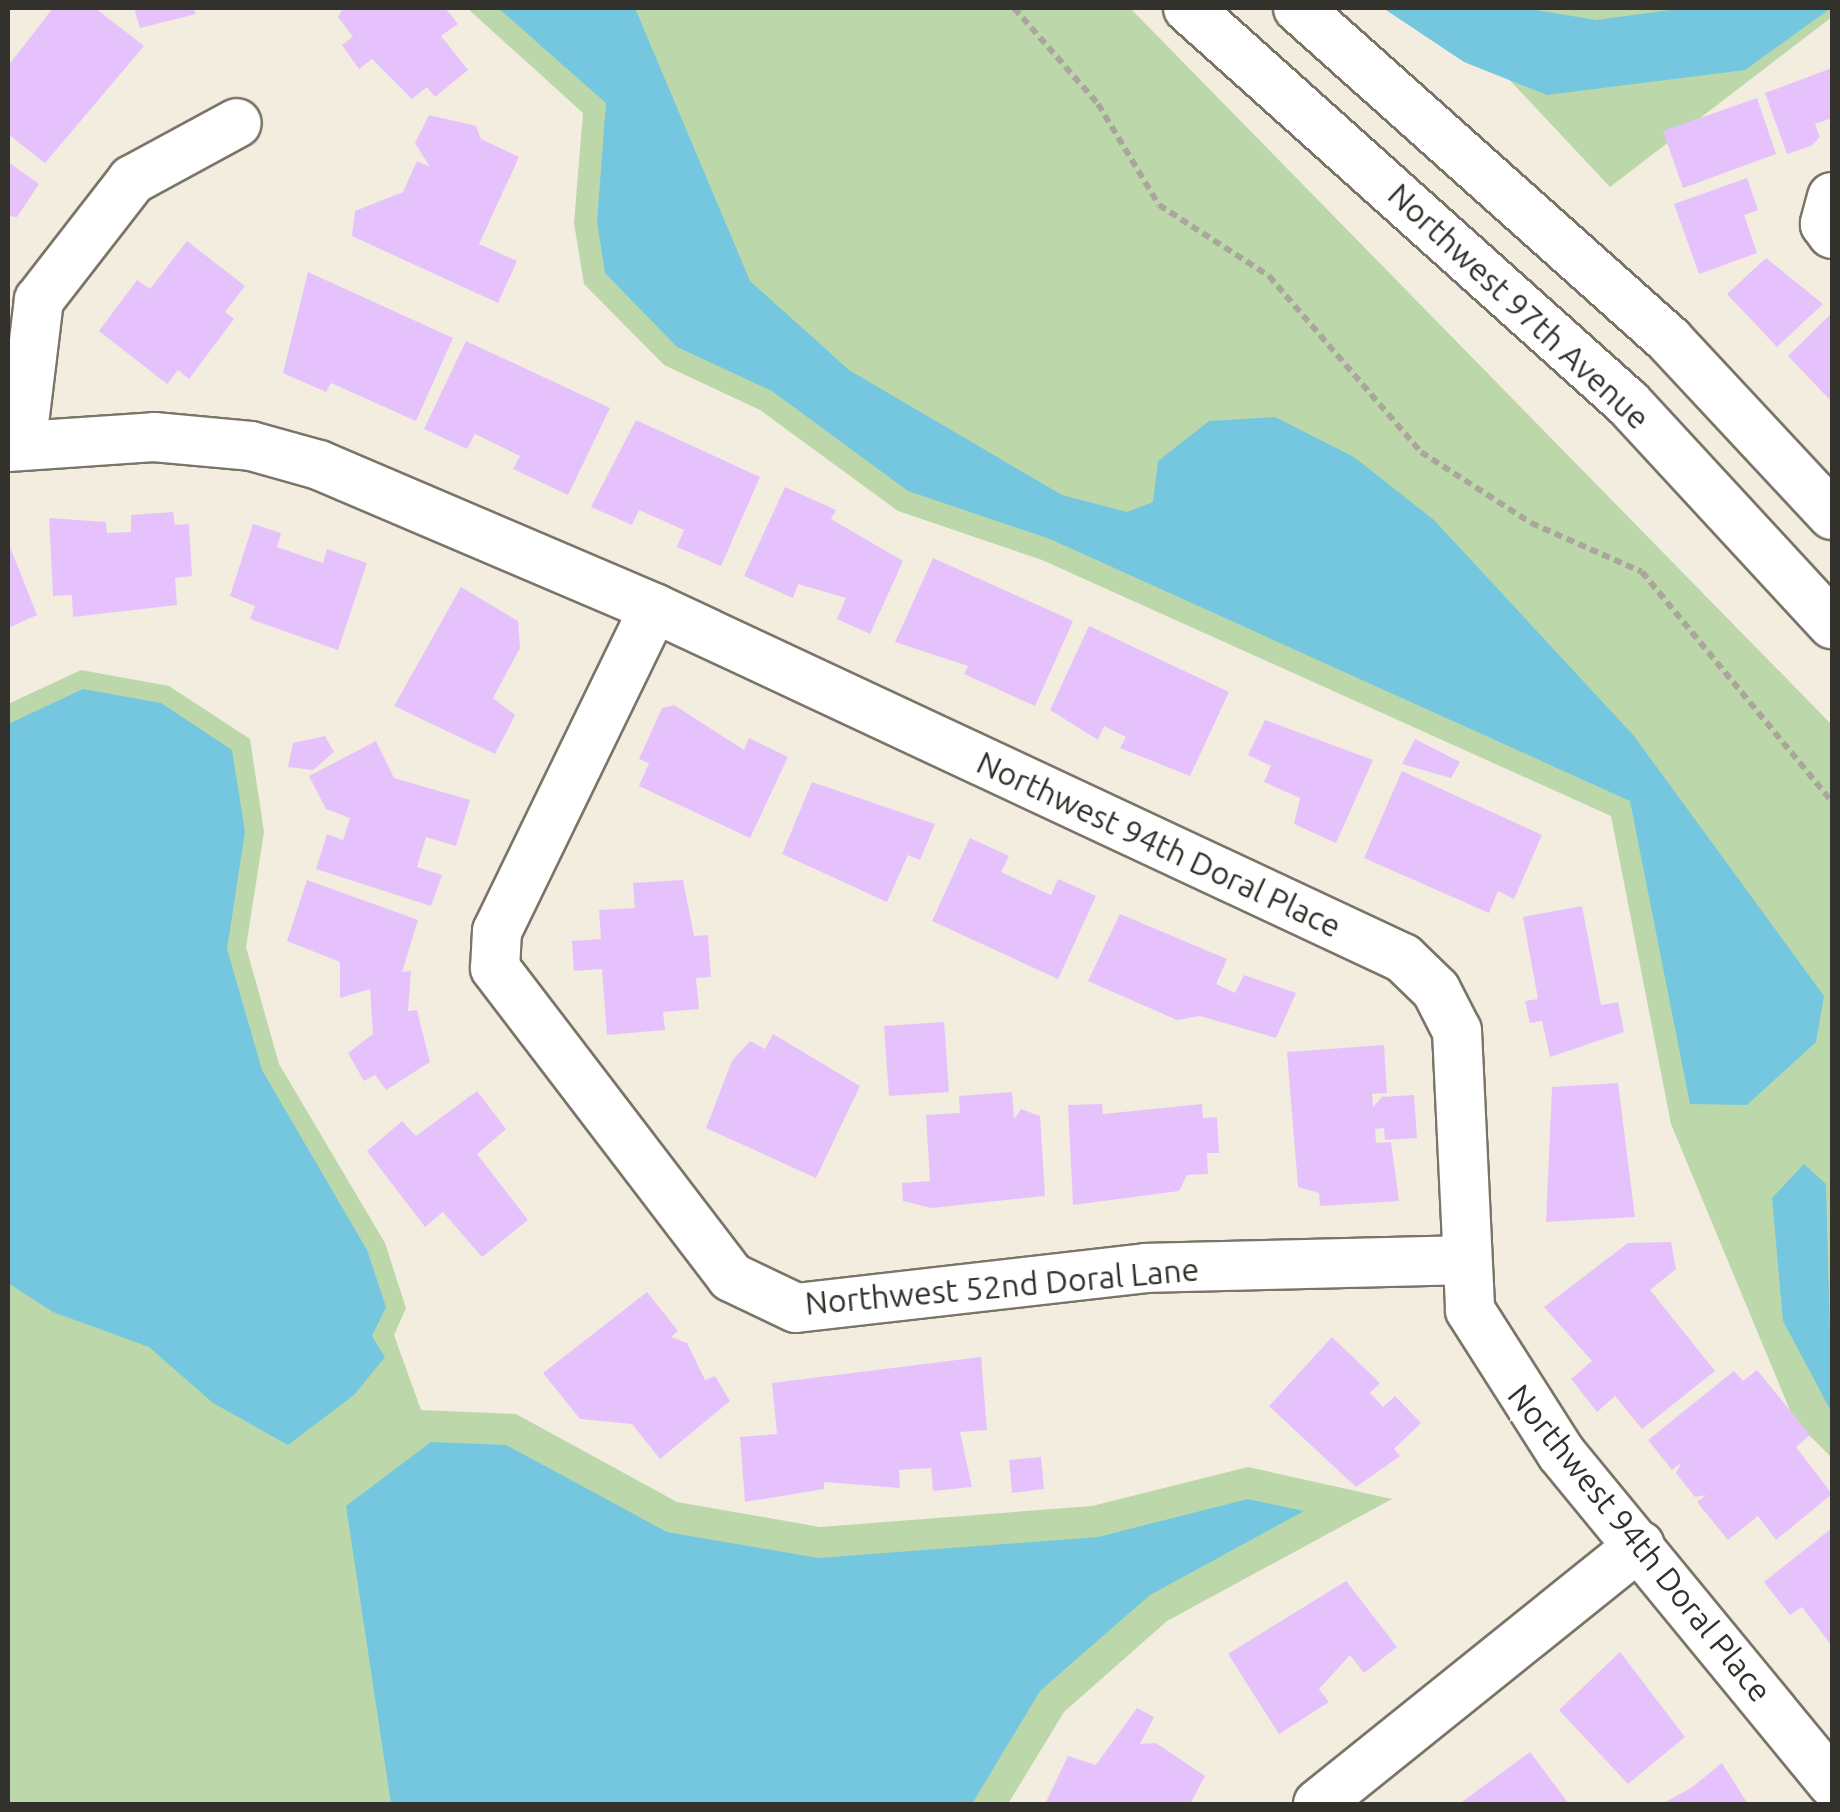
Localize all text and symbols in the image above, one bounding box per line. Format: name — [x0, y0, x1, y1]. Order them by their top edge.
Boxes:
street label: Northwest 97th Avenue — [1381, 175, 1657, 437]
street label: Northwest 94th Doral Place — [971, 743, 1347, 945]
street label: Northwest 52nd Doral Lane — [803, 1250, 1201, 1322]
street label: Northwest 94th Doral Place — [1500, 1377, 1780, 1709]

